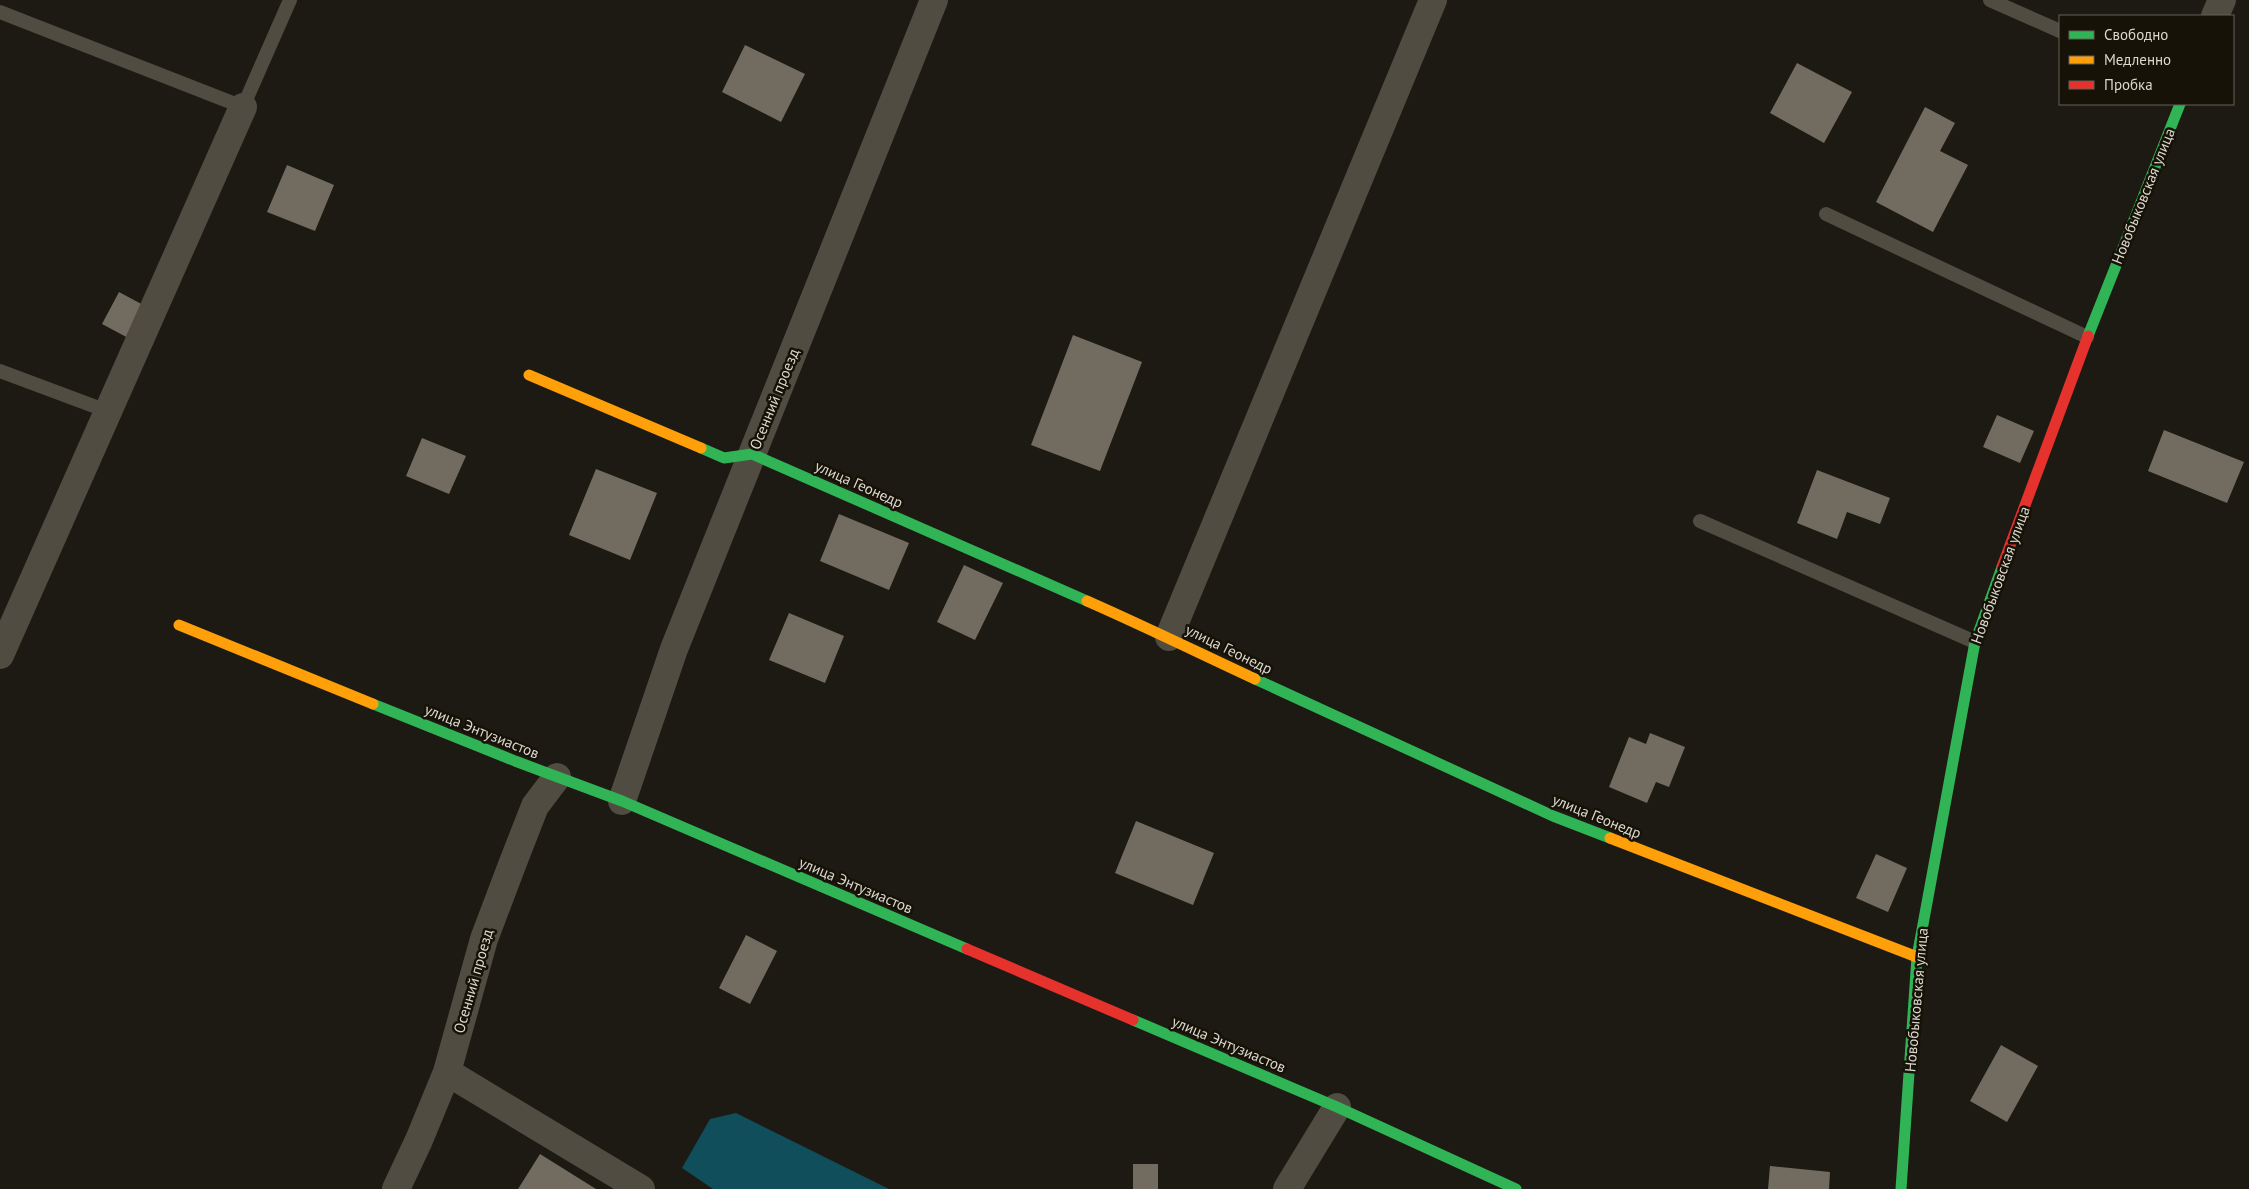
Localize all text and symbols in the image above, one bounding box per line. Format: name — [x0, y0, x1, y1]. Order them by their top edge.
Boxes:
legend — [2059, 15, 2234, 105]
text: Свободно — [2104, 25, 2168, 44]
text: Медленно — [2104, 50, 2171, 69]
text: Пробка — [2104, 75, 2153, 94]
street label: Новобыковская улица — [2107, 125, 2179, 267]
street label: Осенний проезд — [745, 346, 803, 452]
street label: улица Геонедр — [812, 456, 906, 512]
street label: Новобыковская улица — [1966, 504, 2034, 646]
street label: улица Геонедр — [1182, 620, 1276, 678]
street label: улица Энтузиастов — [422, 699, 542, 763]
street label: улица Геонедр — [1550, 790, 1644, 842]
street label: улица Энтузиастов — [796, 852, 916, 918]
street label: Осенний проезд — [449, 927, 497, 1035]
street label: Новобыковская улица — [1900, 927, 1932, 1073]
street label: улица Энтузиастов — [1169, 1011, 1289, 1077]

